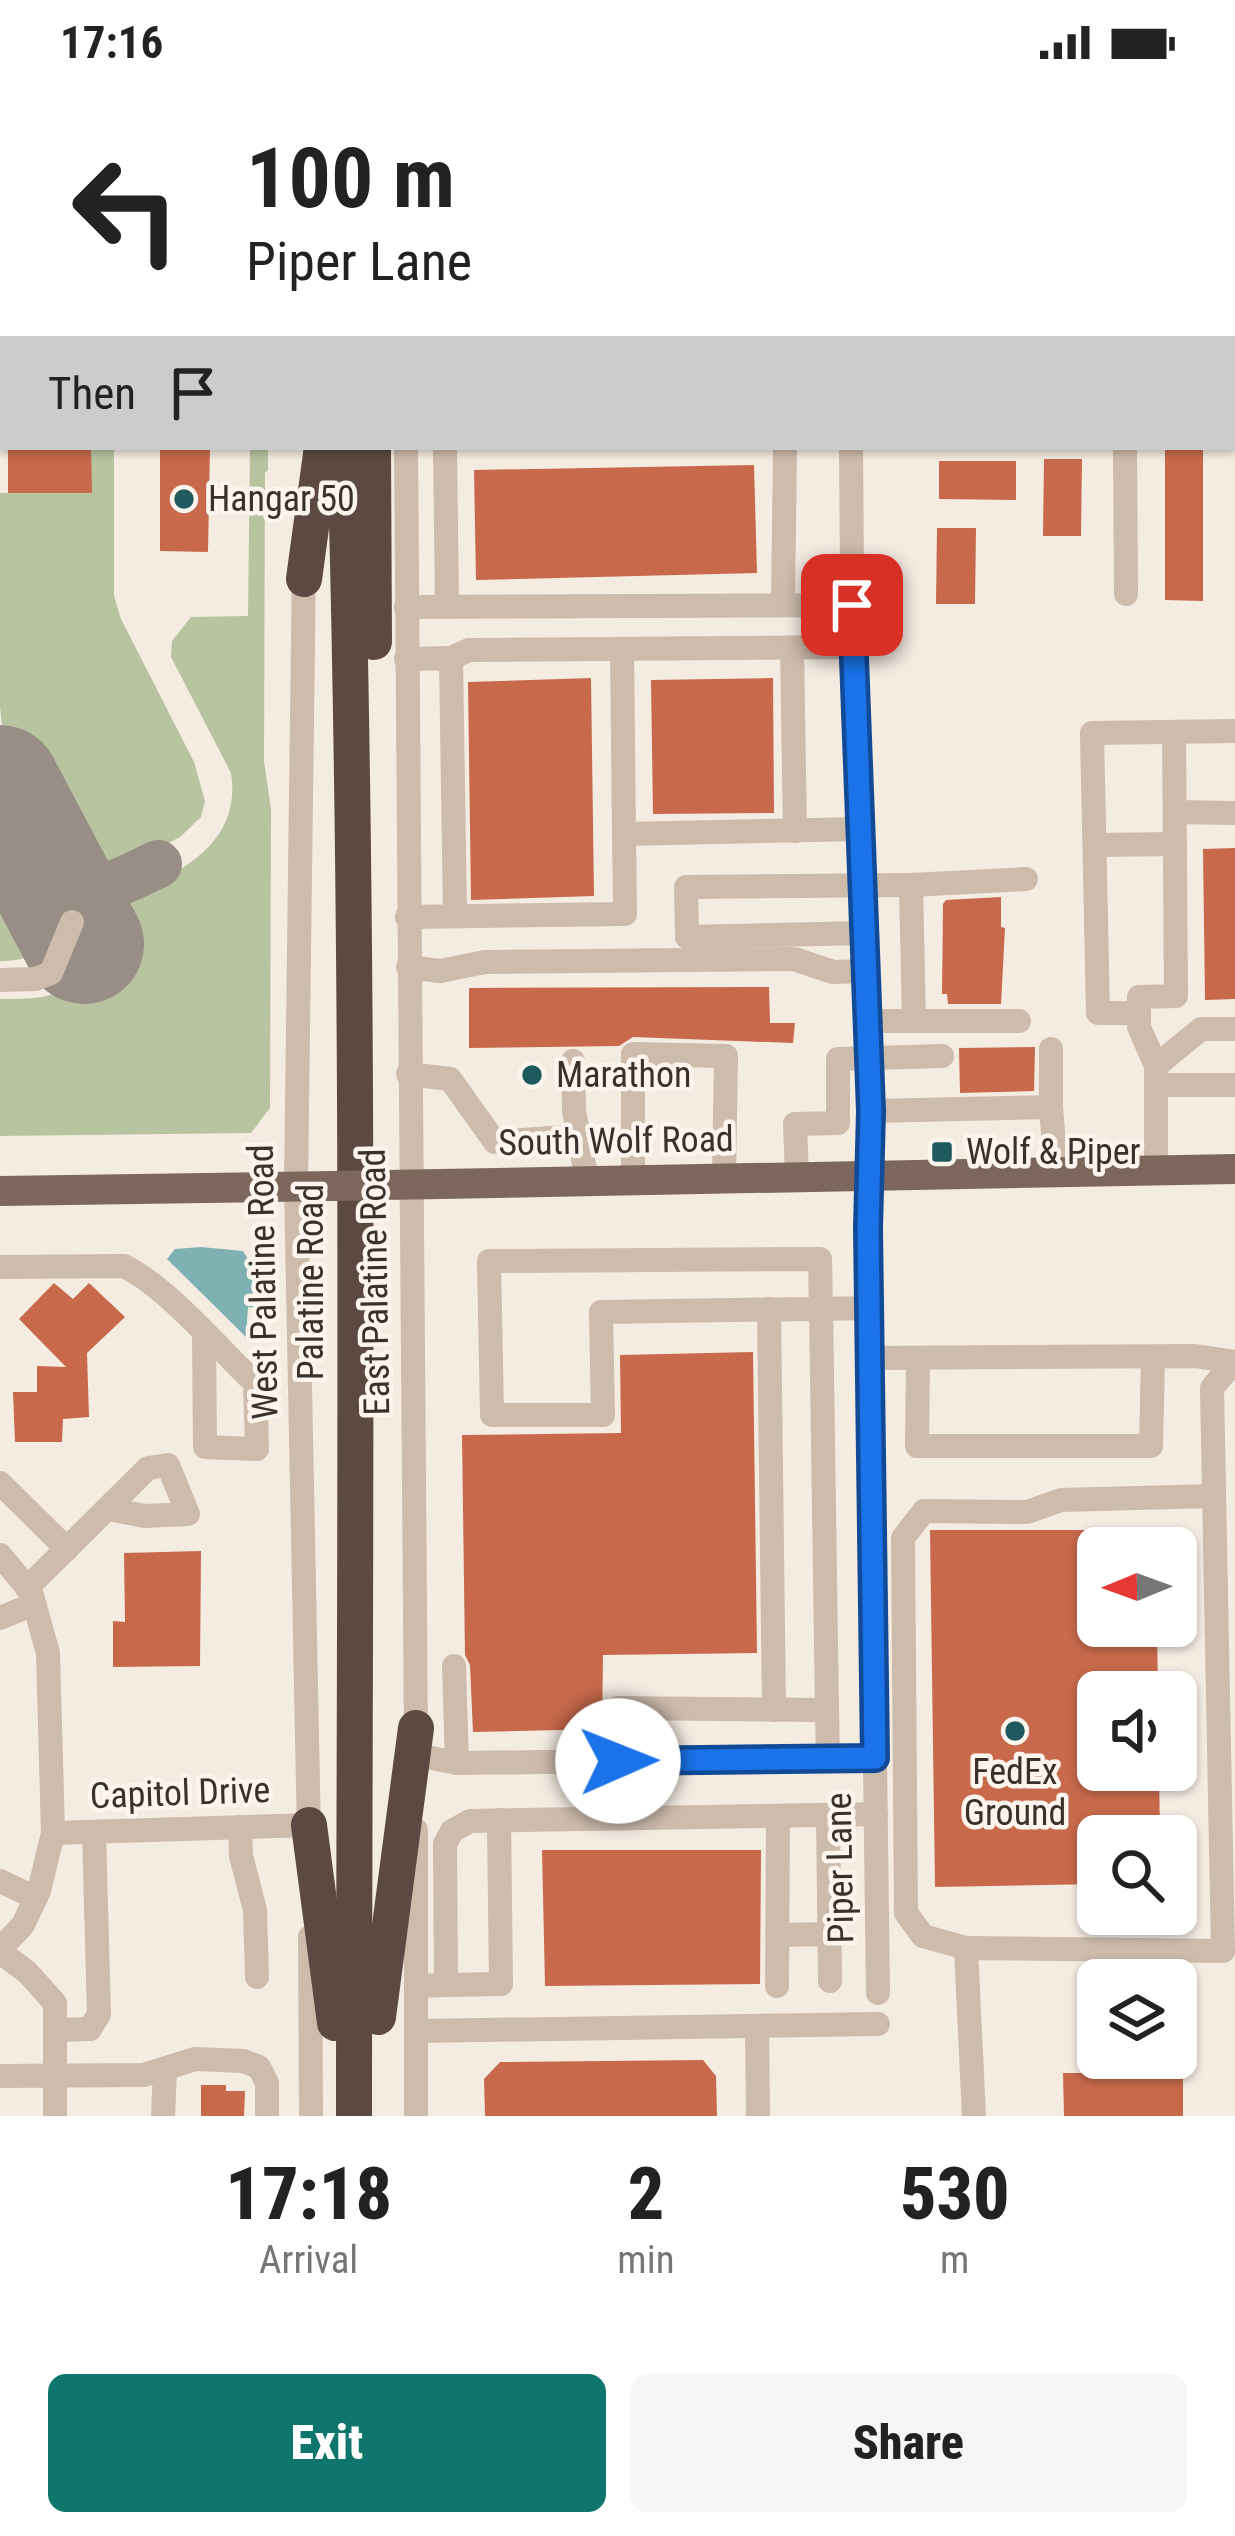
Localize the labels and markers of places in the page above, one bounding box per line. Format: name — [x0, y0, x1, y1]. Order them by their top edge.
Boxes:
place label: Hangar 50 — [208, 478, 355, 520]
marker: Hangar 50 — [171, 486, 197, 512]
pin — [801, 554, 903, 656]
place label: Marathon — [556, 1054, 692, 1096]
marker: Marathon — [519, 1062, 545, 1088]
place label: Wolf & Piper — [966, 1131, 1141, 1173]
marker: Wolf & Piper — [929, 1139, 955, 1165]
marker: FedEx Ground — [1002, 1718, 1028, 1744]
place label: FedEx Ground — [964, 1751, 1066, 1834]

